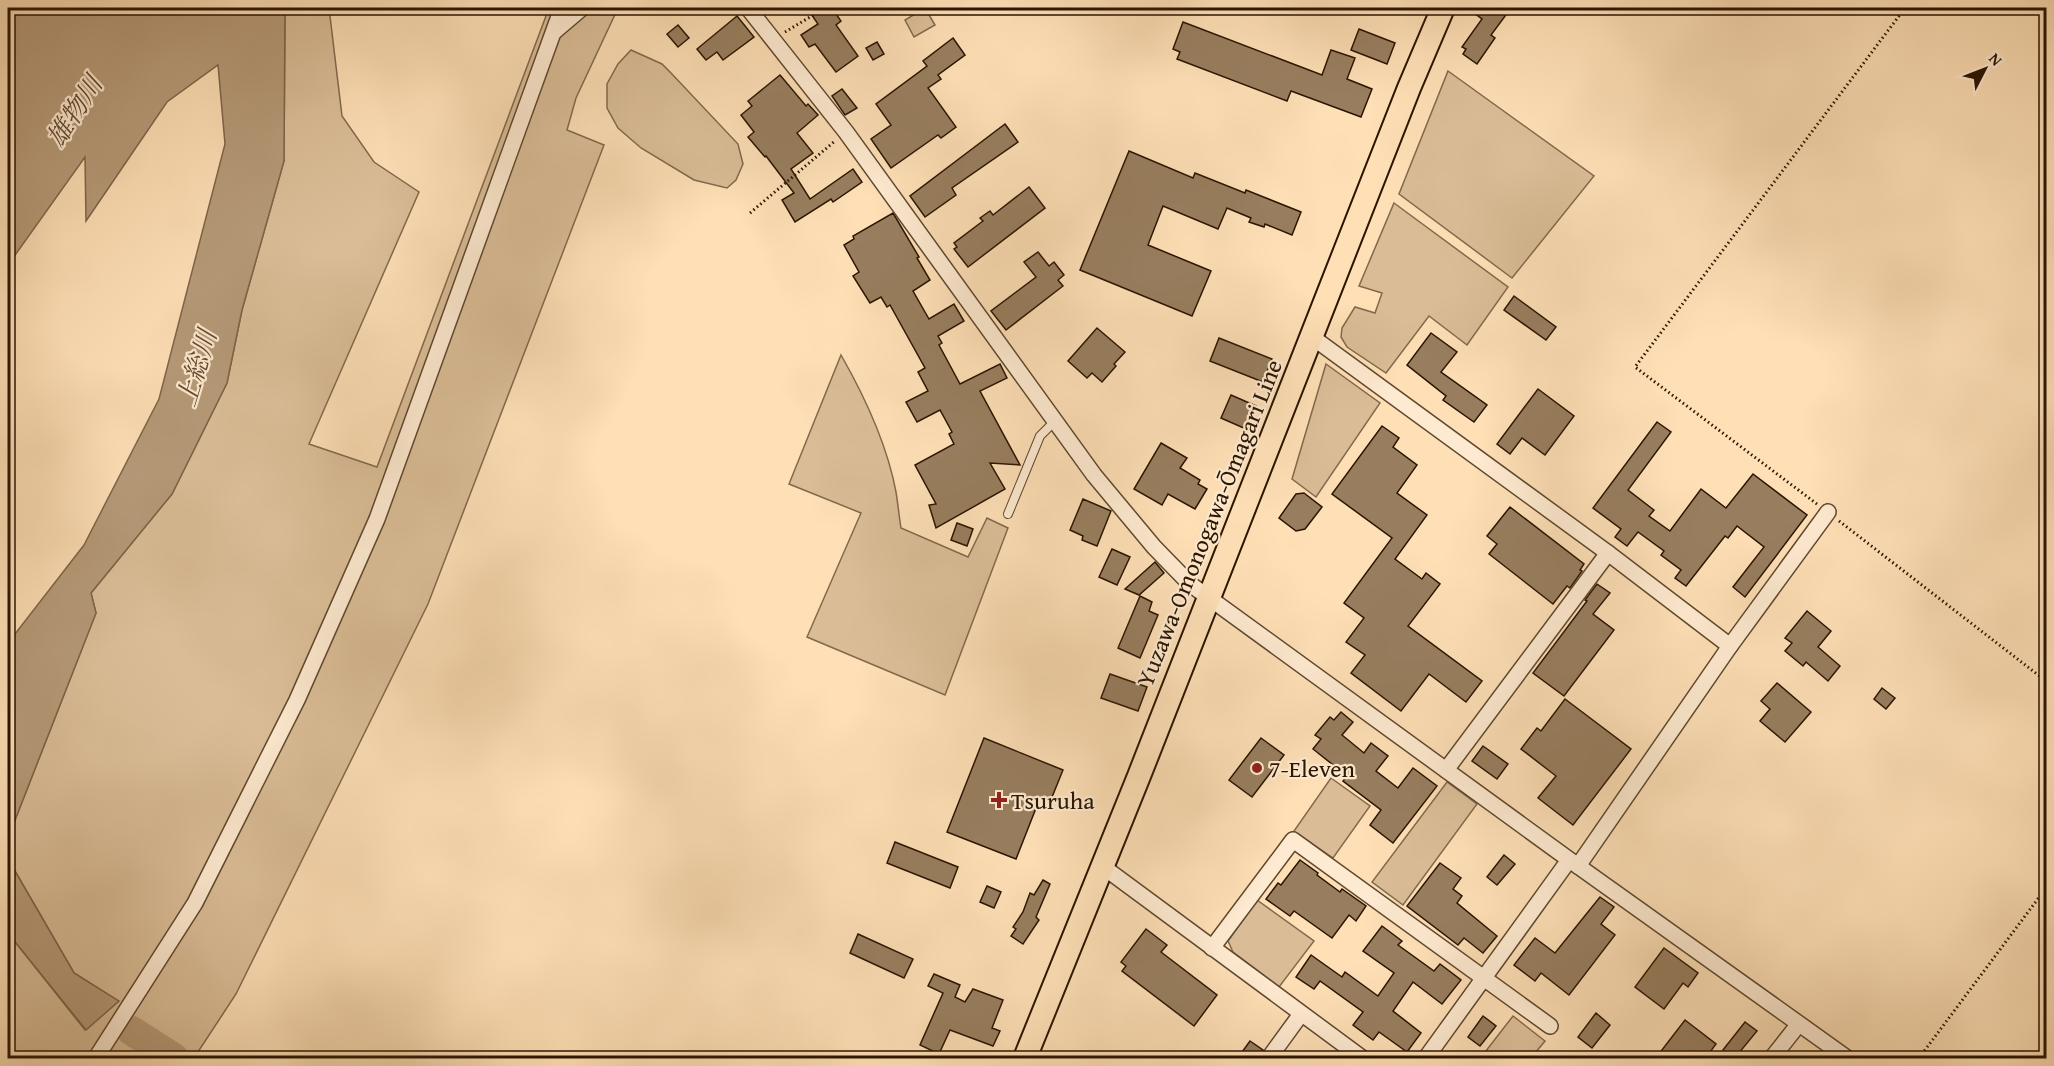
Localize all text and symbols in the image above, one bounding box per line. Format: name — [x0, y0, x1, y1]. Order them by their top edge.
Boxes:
north arrow — [1955, 39, 2015, 99]
text: N — [1984, 47, 2009, 71]
water label: 雄物川 — [36, 65, 113, 154]
water label: 上総川 — [166, 322, 227, 411]
street label: Yuzawa-Omonogawa-Ōmagari Line — [1127, 354, 1291, 692]
place label: 7-Eleven — [1269, 751, 1356, 786]
marker: 7-Eleven — [1250, 761, 1264, 775]
place label: Tsuruha — [1011, 783, 1095, 818]
marker: Tsuruha — [992, 793, 1006, 807]

